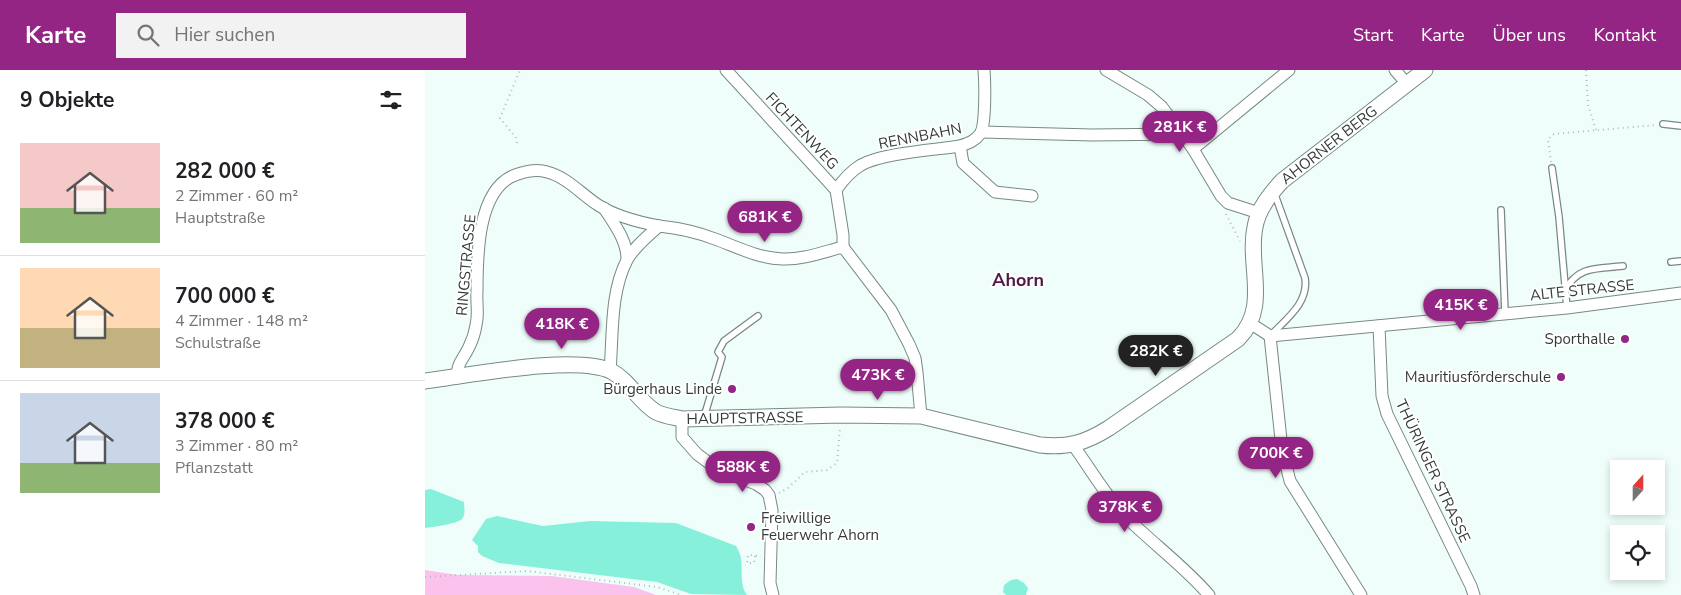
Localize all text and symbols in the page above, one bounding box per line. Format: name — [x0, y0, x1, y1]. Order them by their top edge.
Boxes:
search box — [116, 13, 466, 58]
text: Karte — [25, 19, 86, 51]
icon: search — [134, 21, 162, 49]
text: Hier suchen — [174, 22, 275, 48]
text: Start — [1353, 23, 1393, 47]
text: Karte — [1421, 23, 1465, 47]
text: Über uns — [1493, 23, 1566, 47]
text: Kontakt — [1594, 23, 1656, 47]
text: 9 Objekte — [20, 86, 114, 114]
icon: filters — [377, 86, 405, 114]
street label: FICHTENWEG — [761, 88, 843, 174]
street label: AHORNER BERG — [1277, 101, 1381, 189]
pin: 281K € — [1139, 111, 1221, 153]
text: 281K € — [1153, 116, 1207, 138]
street label: RENNBAHN — [877, 118, 963, 154]
text: 282 000 € — [175, 157, 275, 185]
icon: home — [60, 163, 120, 223]
text: 2 Zimmer · 60 m² — [175, 185, 298, 207]
pin: 681K € — [724, 200, 806, 243]
text: 681K € — [738, 206, 792, 228]
text: Hauptstraße — [175, 207, 265, 229]
street label: RINGSTRASSE — [452, 213, 480, 317]
district label: Ahorn — [992, 268, 1044, 292]
street label: ALTE STRASSE — [1529, 275, 1635, 305]
text: 700 000 € — [175, 282, 275, 310]
icon: home — [60, 288, 120, 348]
pin: 415K € — [1420, 288, 1502, 331]
text: 415K € — [1434, 294, 1488, 316]
pin: 418K € — [521, 308, 603, 350]
text: 4 Zimmer · 148 m² — [175, 310, 308, 332]
text: 418K € — [535, 313, 589, 335]
place label: Sporthalle — [1544, 329, 1615, 349]
text: Schulstraße — [175, 332, 261, 354]
marker: Sporthalle — [1619, 333, 1631, 345]
pin: 282K € — [1115, 334, 1197, 377]
text: 282K € — [1129, 340, 1183, 362]
pin: 473K € — [837, 358, 919, 401]
text: 473K € — [851, 364, 905, 386]
place label: Mauritiusförderschule — [1405, 367, 1551, 387]
marker: Mauritiusförderschule — [1555, 371, 1567, 383]
place label: Bürgerhaus Linde — [603, 379, 722, 399]
marker: Bürgerhaus Linde — [726, 383, 738, 395]
street label: THÜRINGER STRASSE — [1391, 396, 1475, 546]
text: 378 000 € — [175, 407, 275, 435]
street label: HAUPTSTRASSE — [686, 407, 804, 429]
icon: home — [60, 413, 120, 473]
text: 3 Zimmer · 80 m² — [175, 435, 298, 457]
pin: 700K € — [1235, 436, 1317, 479]
text: 700K € — [1249, 442, 1303, 464]
pin: 588K € — [702, 450, 784, 493]
text: 588K € — [716, 456, 770, 478]
text: Pflanzstatt — [175, 457, 253, 479]
north arrow — [1610, 460, 1665, 515]
map controls — [1610, 460, 1665, 580]
pin: 378K € — [1084, 490, 1166, 533]
text: 378K € — [1098, 496, 1152, 518]
place label: Freiwillige Feuerwehr Ahorn — [761, 508, 879, 545]
marker: Freiwillige Feuerwehr Ahorn — [745, 521, 757, 533]
button: locate — [1610, 525, 1665, 580]

